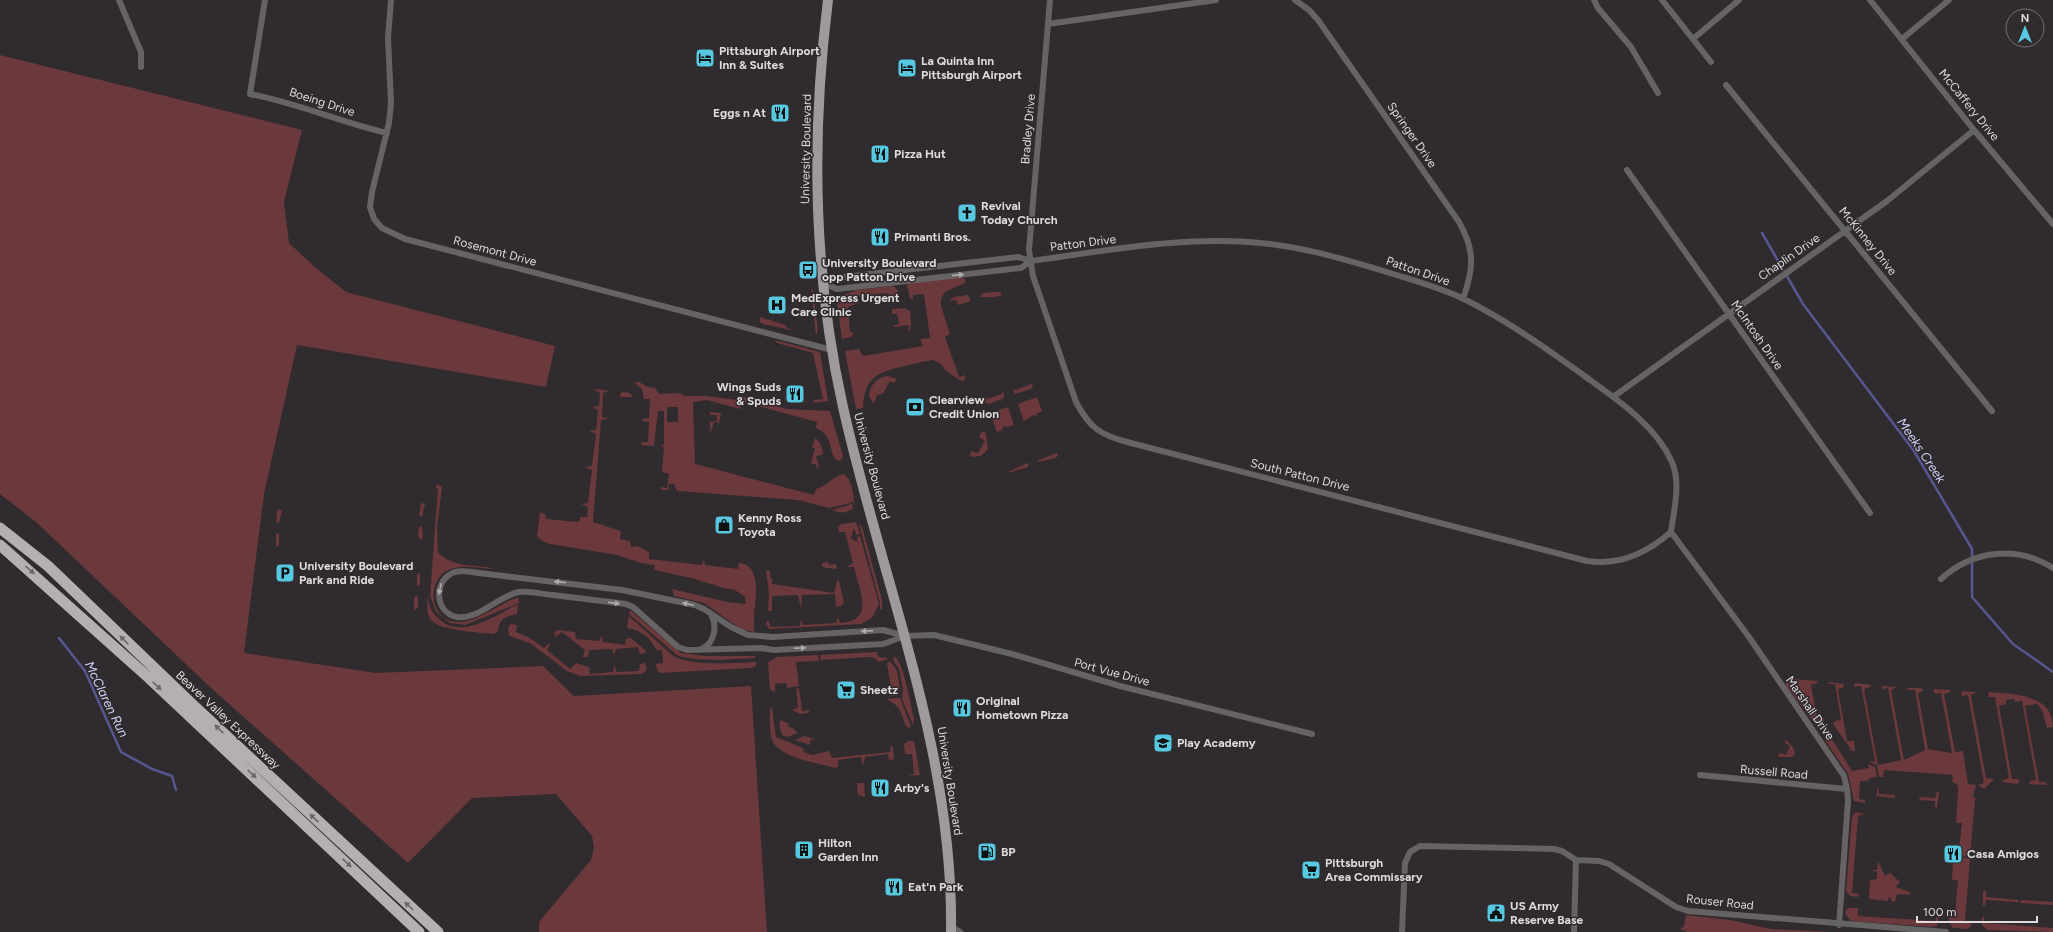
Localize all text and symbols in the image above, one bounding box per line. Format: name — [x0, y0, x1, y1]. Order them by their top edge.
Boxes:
north arrow — [2005, 8, 2045, 48]
text: N — [2021, 12, 2029, 25]
place label: Pittsburgh Airport Inn & Suites — [719, 44, 820, 72]
hotel icon: Pittsburgh Airport Inn & Suites — [694, 47, 716, 69]
place label: La Quinta Inn Pittsburgh Airport — [921, 54, 1022, 82]
hotel icon: La Quinta Inn Pittsburgh Airport — [896, 57, 918, 79]
street label: McCaffery Drive — [1936, 66, 2002, 144]
street label: Boeing Drive — [287, 85, 357, 119]
street label: Bradley Drive — [1018, 93, 1038, 165]
street label: University Boulevard — [798, 94, 814, 204]
street label: Springer Drive — [1384, 100, 1440, 171]
restaurant icon: Eggs n At — [769, 102, 791, 124]
place label: Eggs n At — [713, 106, 766, 120]
restaurant icon: Pizza Hut — [869, 143, 891, 165]
place label: Pizza Hut — [894, 147, 946, 161]
place label: Revival Today Church — [981, 199, 1058, 227]
church icon: Revival Today Church — [956, 202, 978, 224]
street label: McKinney Drive — [1836, 204, 1900, 278]
restaurant icon: Primanti Bros. — [869, 226, 891, 248]
place label: Primanti Bros. — [894, 230, 971, 244]
street label: Chaplin Drive — [1756, 231, 1823, 283]
street label: Patton Drive — [1049, 232, 1117, 254]
street label: Rosemont Drive — [452, 233, 539, 269]
street label: Patton Drive — [1384, 254, 1452, 289]
place label: University Boulevard opp Patton Drive — [822, 256, 936, 284]
bus stop icon: University Boulevard opp Patton Drive — [797, 259, 819, 281]
one-way arrow — [952, 272, 964, 279]
place label: MedExpress Urgent Care Clinic — [791, 291, 900, 319]
hospital icon: MedExpress Urgent Care Clinic — [766, 294, 788, 316]
street label: McIntosh Drive — [1728, 298, 1786, 373]
place label: Wings Suds & Spuds — [717, 380, 781, 408]
restaurant icon: Wings Suds & Spuds — [784, 383, 806, 405]
place label: Clearview Credit Union — [929, 393, 999, 421]
bank icon: Clearview Credit Union — [904, 396, 926, 418]
street label: University Boulevard — [851, 411, 893, 521]
water label: Meeks Creek — [1894, 415, 1949, 486]
street label: South Patton Drive — [1249, 456, 1351, 494]
place label: Kenny Ross Toyota — [738, 511, 802, 539]
shop icon: Kenny Ross Toyota — [713, 514, 735, 536]
place label: University Boulevard Park and Ride — [299, 559, 413, 587]
parking icon: University Boulevard Park and Ride — [274, 562, 296, 584]
one-way arrow — [25, 565, 34, 574]
one-way arrow — [554, 579, 566, 586]
one-way arrow — [437, 583, 443, 596]
one-way arrow — [608, 599, 620, 606]
one-way arrow — [682, 600, 695, 606]
one-way arrow — [861, 628, 873, 635]
one-way arrow — [119, 635, 129, 644]
one-way arrow — [794, 645, 806, 652]
street label: Port Vue Drive — [1073, 655, 1152, 689]
water label: McClaren Run — [82, 659, 131, 740]
street label: Beaver Valley Expressway — [173, 668, 284, 773]
street label: Marshall Drive — [1783, 673, 1837, 743]
supermarket icon: Sheetz — [835, 679, 857, 701]
one-way arrow — [152, 681, 162, 690]
place label: Sheetz — [860, 683, 898, 697]
place label: Original Hometown Pizza — [976, 694, 1068, 722]
restaurant icon: Original Hometown Pizza — [951, 697, 973, 719]
one-way arrow — [214, 724, 224, 734]
street label: University Boulevard — [934, 725, 966, 837]
school or university icon: Play Academy — [1152, 732, 1174, 754]
place label: Play Academy — [1177, 736, 1256, 750]
street label: Russell Road — [1740, 762, 1808, 782]
one-way arrow — [247, 770, 257, 779]
restaurant icon: Arby's — [869, 777, 891, 799]
place label: Arby's — [894, 781, 930, 795]
one-way arrow — [309, 813, 319, 822]
place label: Hilton Garden Inn — [818, 836, 879, 864]
building icon: Hilton Garden Inn — [793, 839, 815, 861]
fuel station icon: BP — [976, 841, 998, 863]
restaurant icon: Casa Amigos — [1942, 843, 1964, 865]
place label: BP — [1001, 845, 1016, 859]
place label: Casa Amigos — [1967, 847, 2039, 861]
place label: Pittsburgh Area Commissary — [1325, 856, 1423, 884]
one-way arrow — [342, 859, 352, 868]
supermarket icon: Pittsburgh Area Commissary — [1300, 859, 1322, 881]
restaurant icon: Eat'n Park — [883, 876, 905, 898]
place label: Eat'n Park — [908, 880, 964, 894]
street label: Rouser Road — [1685, 891, 1755, 913]
scale bar — [1917, 898, 2037, 924]
place label: US Army Reserve Base — [1510, 899, 1583, 927]
one-way arrow — [405, 902, 414, 911]
public building icon: US Army Reserve Base — [1485, 902, 1507, 924]
text: 100 m — [1923, 905, 1957, 919]

